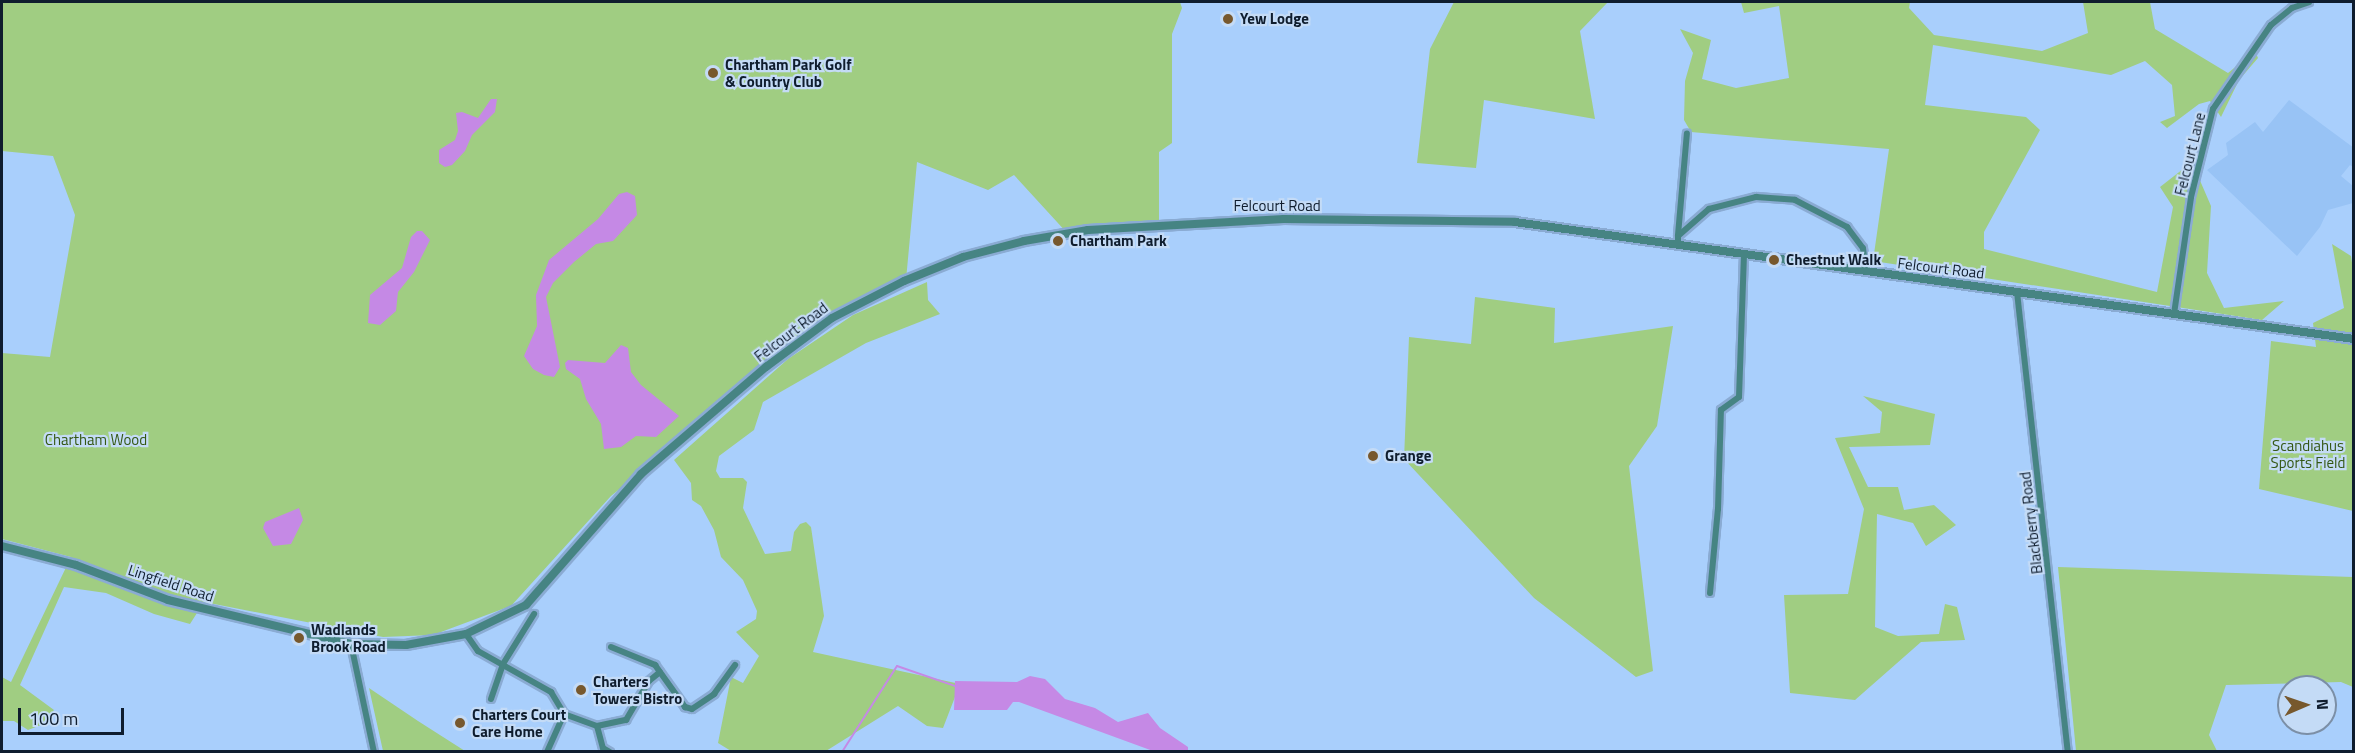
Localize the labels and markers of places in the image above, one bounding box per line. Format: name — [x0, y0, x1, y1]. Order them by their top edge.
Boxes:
place label: Yew Lodge — [1240, 10, 1309, 28]
marker: Yew Lodge — [1221, 12, 1235, 26]
place label: Chartham Park Golf & Country Club — [725, 55, 852, 90]
marker: Chartham Park Golf & Country Club — [706, 66, 720, 80]
place label: Chartham Park — [1070, 232, 1167, 250]
marker: Chartham Park — [1051, 234, 1065, 248]
place label: Chestnut Walk — [1786, 251, 1881, 269]
marker: Chestnut Walk — [1767, 253, 1781, 267]
place label: Grange — [1385, 447, 1431, 465]
marker: Grange — [1366, 449, 1380, 463]
place label: Wadlands Brook Road — [311, 620, 386, 655]
marker: Wadlands Brook Road — [292, 631, 306, 645]
place label: Charters Towers Bistro — [593, 672, 682, 707]
marker: Charters Towers Bistro — [574, 683, 588, 697]
place label: Charters Court Care Home — [472, 705, 566, 740]
marker: Charters Court Care Home — [453, 716, 467, 730]

